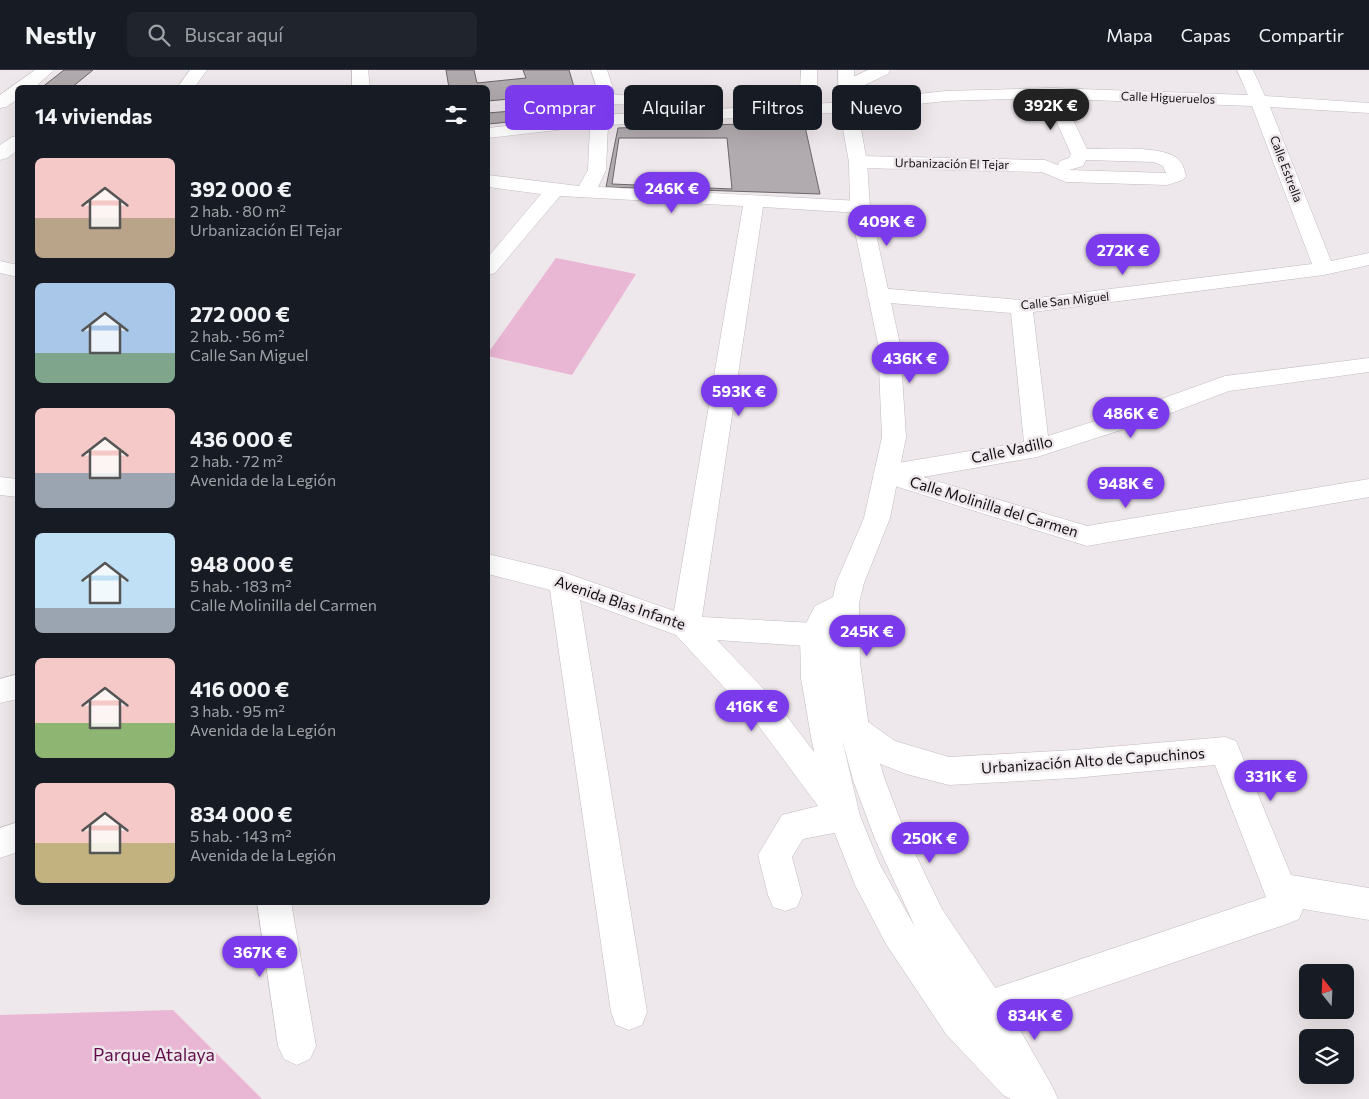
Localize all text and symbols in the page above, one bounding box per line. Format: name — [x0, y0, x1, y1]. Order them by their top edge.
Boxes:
search box — [127, 12, 477, 57]
text: Nestly — [25, 20, 97, 49]
icon: search — [145, 21, 173, 49]
text: Buscar aquí — [185, 23, 283, 46]
text: Mapa — [1106, 24, 1153, 46]
text: Capas — [1181, 24, 1231, 46]
text: Compartir — [1259, 24, 1344, 46]
chip: Comprar — [505, 85, 614, 130]
chip: Alquilar — [624, 85, 723, 130]
chip: Filtros — [733, 85, 822, 130]
chip: Nuevo — [832, 85, 921, 130]
pin: 392K € — [1010, 88, 1092, 131]
street label: Calle Higueruelos — [1121, 88, 1215, 106]
text: 392K € — [1024, 95, 1078, 114]
icon: filters — [442, 101, 470, 129]
text: 14 viviendas — [35, 103, 152, 128]
street label: Calle Estrella — [1268, 133, 1306, 204]
street label: Urbanización El Tejar — [895, 155, 1009, 171]
pin: 246K € — [631, 172, 713, 214]
text: 392 000 € — [190, 176, 292, 201]
icon: home — [75, 178, 135, 238]
text: 246K € — [645, 178, 699, 197]
text: 2 hab. · 80 m² — [190, 201, 286, 220]
pin: 409K € — [846, 204, 928, 247]
text: 409K € — [859, 211, 915, 230]
text: Urbanización El Tejar — [190, 220, 342, 239]
pin: 272K € — [1082, 234, 1164, 276]
text: 272K € — [1097, 240, 1149, 259]
street label: Calle San Miguel — [1020, 288, 1110, 312]
text: 272 000 € — [190, 301, 290, 326]
icon: home — [75, 303, 135, 363]
text: 2 hab. · 56 m² — [190, 326, 285, 345]
pin: 436K € — [869, 342, 951, 384]
text: Calle San Miguel — [190, 345, 309, 364]
text: 436K € — [883, 348, 937, 367]
pin: 593K € — [698, 374, 780, 417]
text: 593K € — [712, 381, 766, 400]
pin: 486K € — [1090, 396, 1172, 439]
text: 486K € — [1103, 403, 1159, 422]
text: 436 000 € — [190, 426, 293, 451]
icon: home — [75, 428, 135, 488]
street label: Calle Vadillo — [969, 432, 1054, 466]
text: 2 hab. · 72 m² — [190, 451, 283, 470]
pin: 948K € — [1085, 466, 1167, 509]
text: Avenida de la Legión — [190, 470, 336, 489]
street label: Calle Molinilla del Carmen — [908, 472, 1081, 540]
text: 948K € — [1098, 473, 1154, 492]
text: 948 000 € — [190, 551, 294, 576]
icon: home — [75, 553, 135, 613]
street label: Avenida Blas Infante — [553, 571, 688, 633]
text: 5 hab. · 183 m² — [190, 576, 292, 595]
text: Calle Molinilla del Carmen — [190, 595, 377, 614]
pin: 245K € — [826, 614, 908, 657]
text: 245K € — [840, 621, 894, 640]
text: 416 000 € — [190, 676, 289, 701]
icon: home — [75, 678, 135, 738]
pin: 416K € — [711, 690, 793, 732]
text: 416K € — [726, 696, 778, 715]
text: 3 hab. · 95 m² — [190, 701, 285, 720]
text: Avenida de la Legión — [190, 720, 336, 739]
street label: Urbanización Alto de Capuchinos — [981, 743, 1205, 777]
pin: 331K € — [1230, 760, 1312, 802]
text: 331K € — [1245, 766, 1297, 785]
text: 834 000 € — [190, 801, 293, 826]
icon: home — [75, 803, 135, 863]
pin: 250K € — [889, 822, 971, 864]
text: 5 hab. · 143 m² — [190, 826, 292, 845]
text: 250K € — [903, 828, 957, 847]
text: Avenida de la Legión — [190, 845, 336, 864]
pin: 367K € — [219, 936, 301, 978]
text: 367K € — [233, 942, 287, 961]
north arrow — [1299, 964, 1354, 1019]
map controls — [1299, 964, 1354, 1084]
pin: 834K € — [994, 998, 1076, 1041]
text: 834K € — [1008, 1005, 1062, 1024]
button: layers — [1299, 1029, 1354, 1084]
park label: Parque Atalaya — [93, 1043, 215, 1065]

